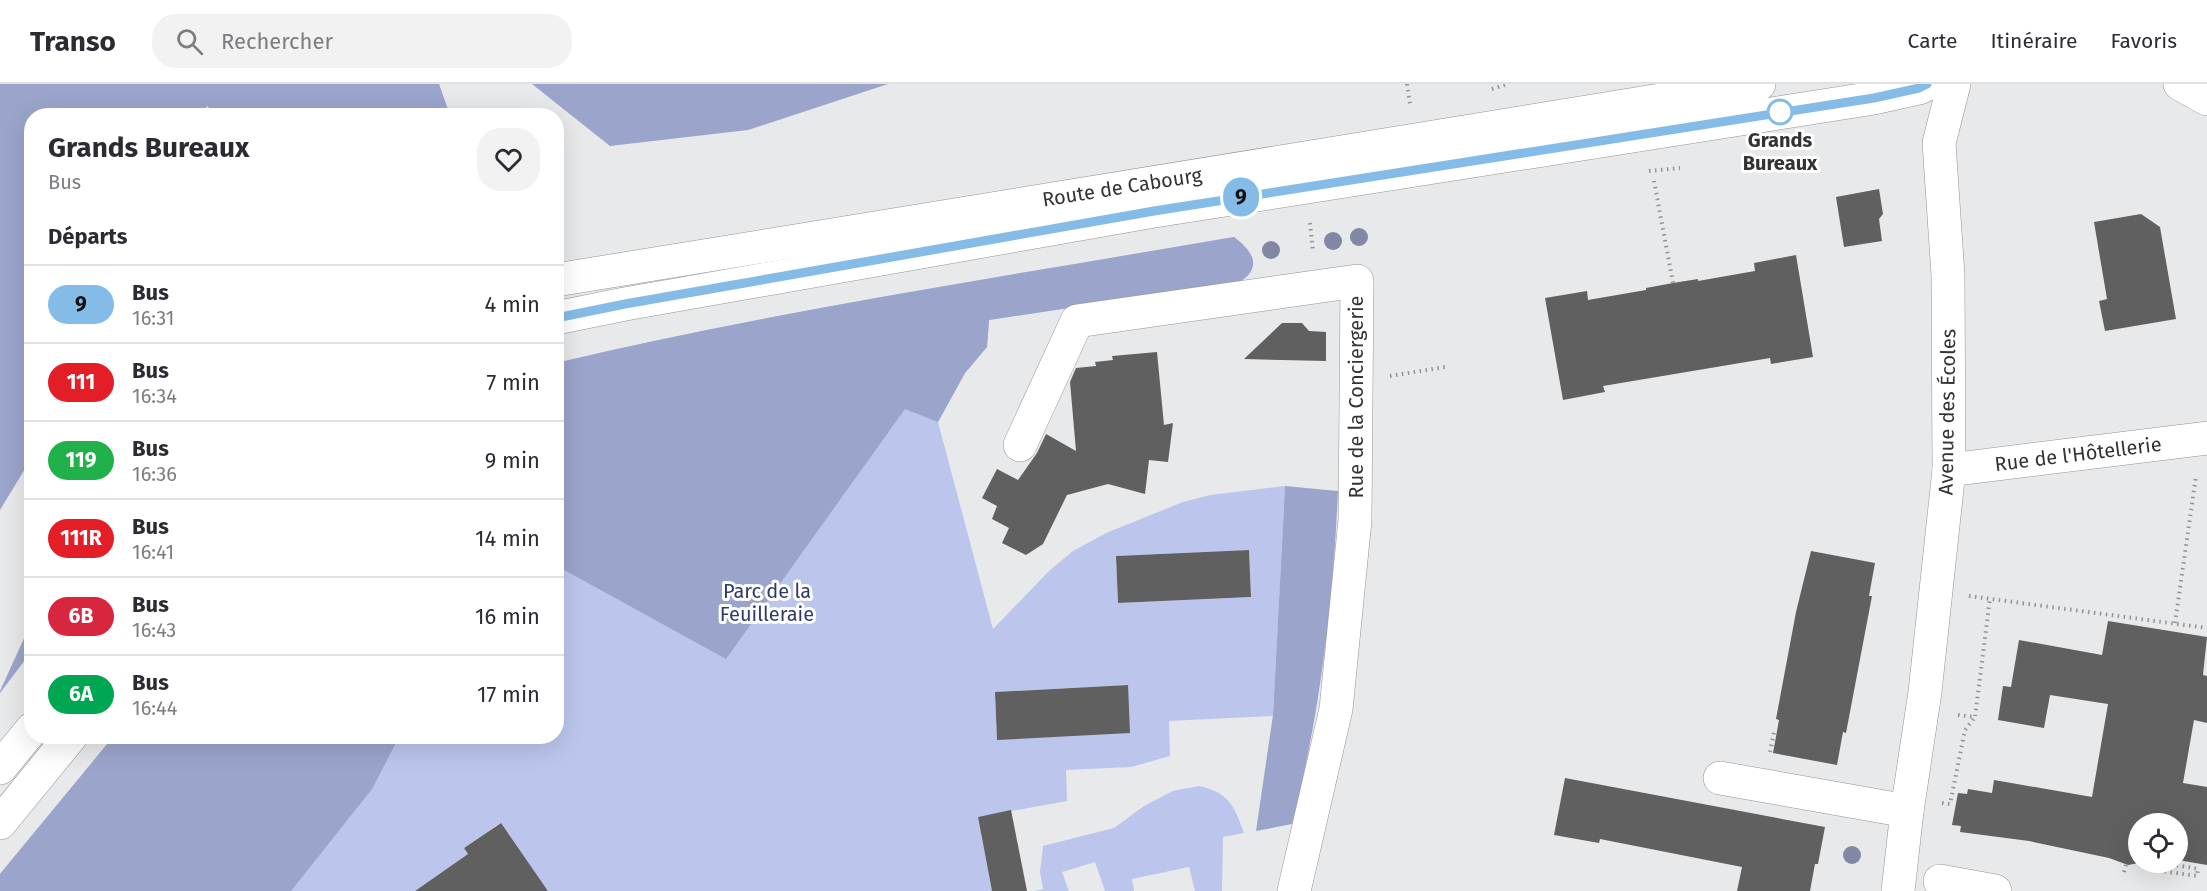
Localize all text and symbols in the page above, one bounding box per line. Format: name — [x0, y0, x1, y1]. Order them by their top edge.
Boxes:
search box — [152, 14, 572, 68]
text: Transo — [30, 25, 116, 58]
icon: search — [173, 25, 206, 58]
text: Rechercher — [221, 28, 333, 55]
text: Carte — [1908, 28, 1957, 54]
text: Itinéraire — [1990, 28, 2077, 54]
text: Favoris — [2110, 28, 2177, 54]
marker: Grands Bureaux — [1767, 99, 1793, 125]
button: heart — [477, 128, 540, 191]
place label: Grands Bureaux — [1743, 128, 1818, 175]
text: Grands Bureaux — [48, 131, 249, 164]
street label: Route de Cabourg — [1040, 162, 1204, 211]
text: Bus — [48, 170, 81, 194]
line badge: 9 — [1222, 178, 1260, 216]
text: 9 — [1235, 184, 1247, 210]
text: Départs — [48, 223, 127, 250]
text: Bus — [132, 279, 169, 306]
text: 9 — [75, 291, 87, 317]
text: 4 min — [485, 291, 540, 318]
street label: Rue de la Conciergerie — [1344, 296, 1368, 499]
text: 16:31 — [132, 306, 174, 330]
street label: Avenue des Écoles — [1934, 329, 1960, 495]
text: Bus — [132, 357, 169, 384]
text: 111 — [67, 369, 95, 395]
text: 7 min — [486, 369, 540, 396]
text: 16:34 — [132, 384, 177, 408]
street label: Rue de l'Hôtellerie — [1993, 432, 2163, 476]
text: Bus — [132, 435, 169, 462]
text: 119 — [66, 447, 96, 473]
text: 9 min — [485, 447, 540, 474]
text: 16:36 — [132, 462, 177, 486]
text: Bus — [132, 513, 169, 540]
text: 111R — [60, 525, 102, 551]
text: 14 min — [475, 525, 540, 552]
text: 16:41 — [132, 540, 174, 564]
park label: Parc de la Feuilleraie — [720, 579, 814, 626]
text: Bus — [132, 591, 169, 618]
text: 6B — [69, 603, 93, 629]
text: 16 min — [475, 603, 540, 630]
text: 16:43 — [132, 618, 176, 642]
text: Bus — [132, 669, 169, 696]
text: 6A — [69, 681, 93, 707]
text: 17 min — [477, 681, 540, 708]
text: 16:44 — [132, 696, 177, 720]
map controls — [2128, 813, 2188, 873]
button: locate — [2128, 813, 2188, 873]

